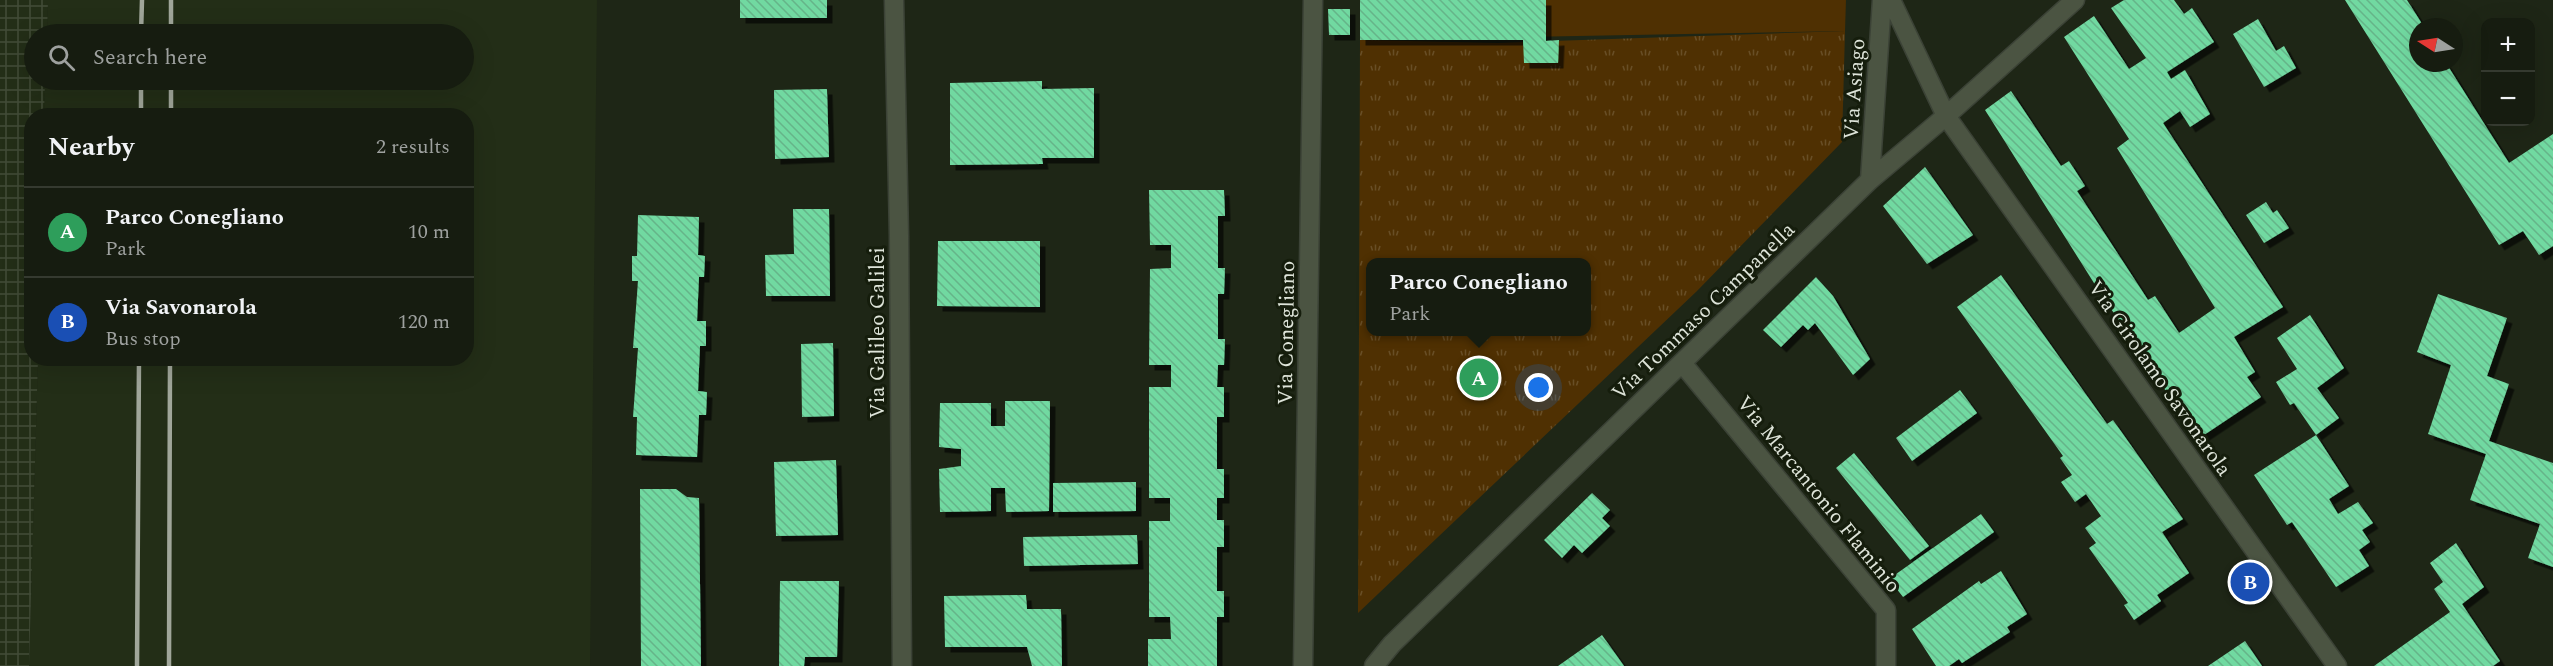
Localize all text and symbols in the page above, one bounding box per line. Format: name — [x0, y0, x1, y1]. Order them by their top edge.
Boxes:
north arrow — [2409, 18, 2463, 72]
map controls — [2481, 18, 2535, 126]
button: + — [2481, 18, 2535, 72]
search box — [24, 24, 474, 90]
street label: Via Asiago — [1835, 37, 1875, 141]
icon: search — [45, 41, 78, 74]
text: Search here — [93, 41, 207, 74]
button: − — [2481, 72, 2535, 126]
text: Nearby — [48, 127, 134, 167]
text: 2 results — [376, 132, 450, 162]
text: Parco Conegliano — [105, 201, 284, 234]
street label: Via Tommaso Campanella — [1605, 215, 1803, 408]
text: A — [60, 217, 75, 247]
text: 10 m — [408, 217, 450, 247]
text: Park — [105, 234, 146, 264]
street label: Via Galileo Galilei — [862, 247, 894, 419]
popup — [1366, 258, 1591, 336]
street label: Via Conegliano — [1270, 261, 1304, 406]
text: Parco Conegliano — [1389, 266, 1568, 299]
street label: Via Girolamo Savonarola — [2079, 274, 2239, 484]
text: Via Savonarola — [105, 291, 257, 324]
text: Park — [1389, 299, 1430, 329]
text: B — [60, 307, 75, 337]
text: 120 m — [398, 307, 450, 337]
text: Bus stop — [105, 324, 181, 354]
pin: A — [1460, 356, 1498, 400]
your location — [1524, 373, 1553, 402]
street label: Via Marcantonio Flaminio — [1728, 389, 1908, 600]
pin: B — [2230, 560, 2270, 604]

